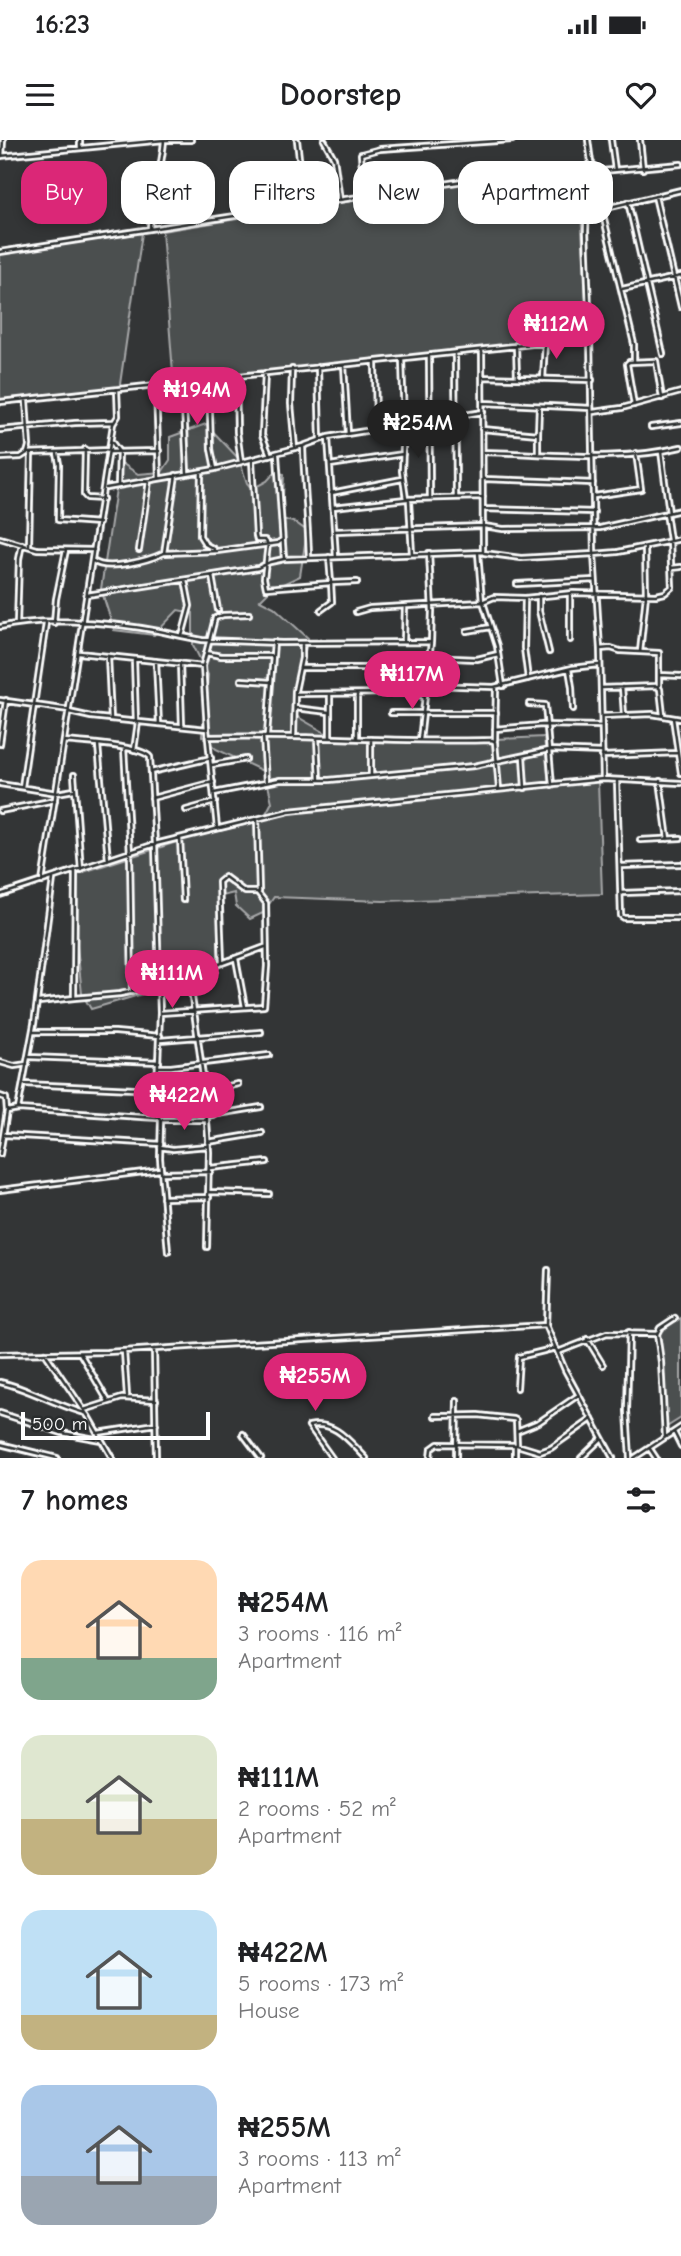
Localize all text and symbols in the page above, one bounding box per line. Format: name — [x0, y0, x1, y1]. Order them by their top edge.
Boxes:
text: 16:23 — [35, 10, 90, 40]
icon: menu — [21, 76, 59, 114]
text: Doorstep — [280, 76, 401, 113]
icon: heart — [622, 76, 660, 114]
chip: Buy — [21, 161, 107, 224]
chip: Rent — [121, 161, 215, 224]
chip: Filters — [229, 161, 339, 224]
chip: New — [353, 161, 444, 224]
chip: Apartment — [458, 161, 613, 224]
pin: ₦112M — [507, 302, 605, 361]
text: ₦112M — [524, 310, 588, 337]
pin: ₦194M — [148, 368, 246, 427]
text: ₦194M — [163, 376, 231, 403]
pin: ₦254M — [369, 400, 467, 460]
text: ₦254M — [383, 409, 453, 436]
pin: ₦117M — [363, 652, 461, 711]
text: ₦117M — [380, 660, 444, 687]
pin: ₦111M — [123, 950, 221, 1010]
text: ₦111M — [141, 959, 203, 986]
pin: ₦422M — [135, 1072, 233, 1132]
text: ₦422M — [150, 1081, 218, 1108]
pin: ₦255M — [266, 1354, 364, 1413]
text: ₦255M — [279, 1362, 351, 1389]
scale bar — [21, 1409, 210, 1441]
text: 500 m — [32, 1413, 88, 1435]
icon: filters — [622, 1481, 660, 1519]
text: 7 homes — [21, 1483, 128, 1518]
text: ₦254M — [238, 1585, 329, 1620]
icon: home — [77, 1588, 161, 1672]
text: 3 rooms · 116 m² — [238, 1620, 402, 1647]
text: Apartment — [238, 1647, 341, 1674]
text: ₦111M — [238, 1760, 319, 1795]
icon: home — [77, 1763, 161, 1847]
text: 2 rooms · 52 m² — [238, 1795, 396, 1822]
text: Apartment — [238, 1822, 341, 1849]
text: ₦422M — [238, 1935, 328, 1970]
icon: home — [77, 1938, 161, 2022]
text: 5 rooms · 173 m² — [238, 1970, 403, 1997]
text: House — [238, 1997, 300, 2024]
text: ₦255M — [238, 2110, 331, 2145]
icon: home — [77, 2113, 161, 2197]
text: 3 rooms · 113 m² — [238, 2145, 401, 2172]
text: Apartment — [238, 2172, 341, 2199]

